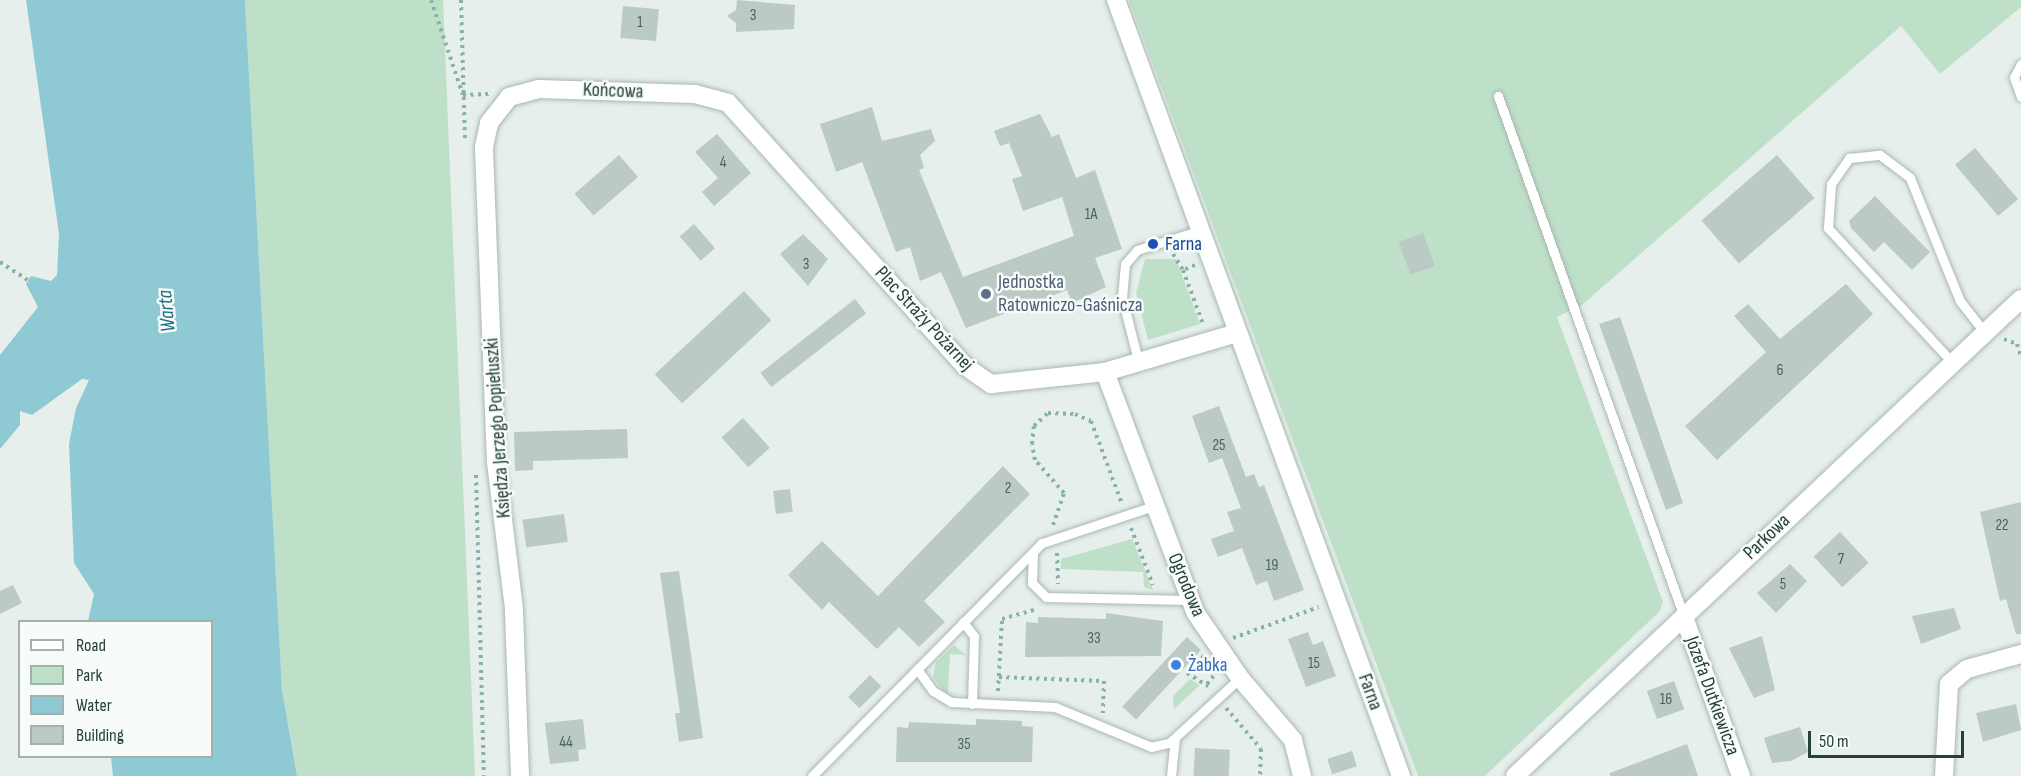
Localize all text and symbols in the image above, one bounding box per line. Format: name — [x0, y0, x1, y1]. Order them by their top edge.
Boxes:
house number: 3 — [750, 6, 756, 26]
house number: 1 — [637, 13, 643, 33]
street label: Końcowa — [582, 78, 644, 104]
house number: 4 — [720, 153, 726, 173]
house number: 1A — [1085, 205, 1097, 225]
place label: Farna — [1165, 232, 1202, 256]
marker: Farna — [1146, 237, 1160, 251]
house number: 3 — [803, 255, 809, 275]
street label: Plac Straży Pożarnej — [869, 262, 979, 376]
place label: Jednostka Ratowniczo-Gaśnicza — [998, 270, 1143, 317]
marker: Jednostka Ratowniczo-Gaśnicza — [979, 287, 993, 301]
water label: Warta — [153, 289, 181, 333]
street label: Księdza Jerzego Popiełuszki — [480, 337, 516, 519]
house number: 6 — [1776, 361, 1784, 381]
house number: 25 — [1212, 436, 1226, 456]
house number: 2 — [1005, 479, 1011, 499]
street label: Parkowa — [1739, 509, 1795, 565]
house number: 22 — [1995, 516, 2009, 536]
street label: Ogrodowa — [1162, 550, 1210, 620]
house number: 7 — [1838, 550, 1844, 570]
house number: 19 — [1266, 556, 1278, 576]
house number: 5 — [1780, 575, 1786, 595]
legend — [18, 620, 213, 758]
house number: 33 — [1087, 629, 1101, 649]
street label: Józefa Dutkiewicza — [1679, 633, 1745, 759]
text: Road — [76, 635, 106, 656]
place label: Żabka — [1188, 653, 1227, 677]
house number: 15 — [1308, 654, 1320, 674]
marker: Żabka — [1169, 658, 1183, 672]
text: Park — [76, 665, 102, 686]
street label: Farna — [1352, 671, 1388, 713]
house number: 16 — [1660, 690, 1672, 710]
text: Water — [76, 695, 112, 716]
scale bar — [1811, 719, 1967, 757]
text: Building — [76, 725, 124, 746]
text: 50 m — [1819, 731, 1849, 752]
house number: 44 — [559, 733, 573, 753]
house number: 35 — [957, 735, 971, 755]

